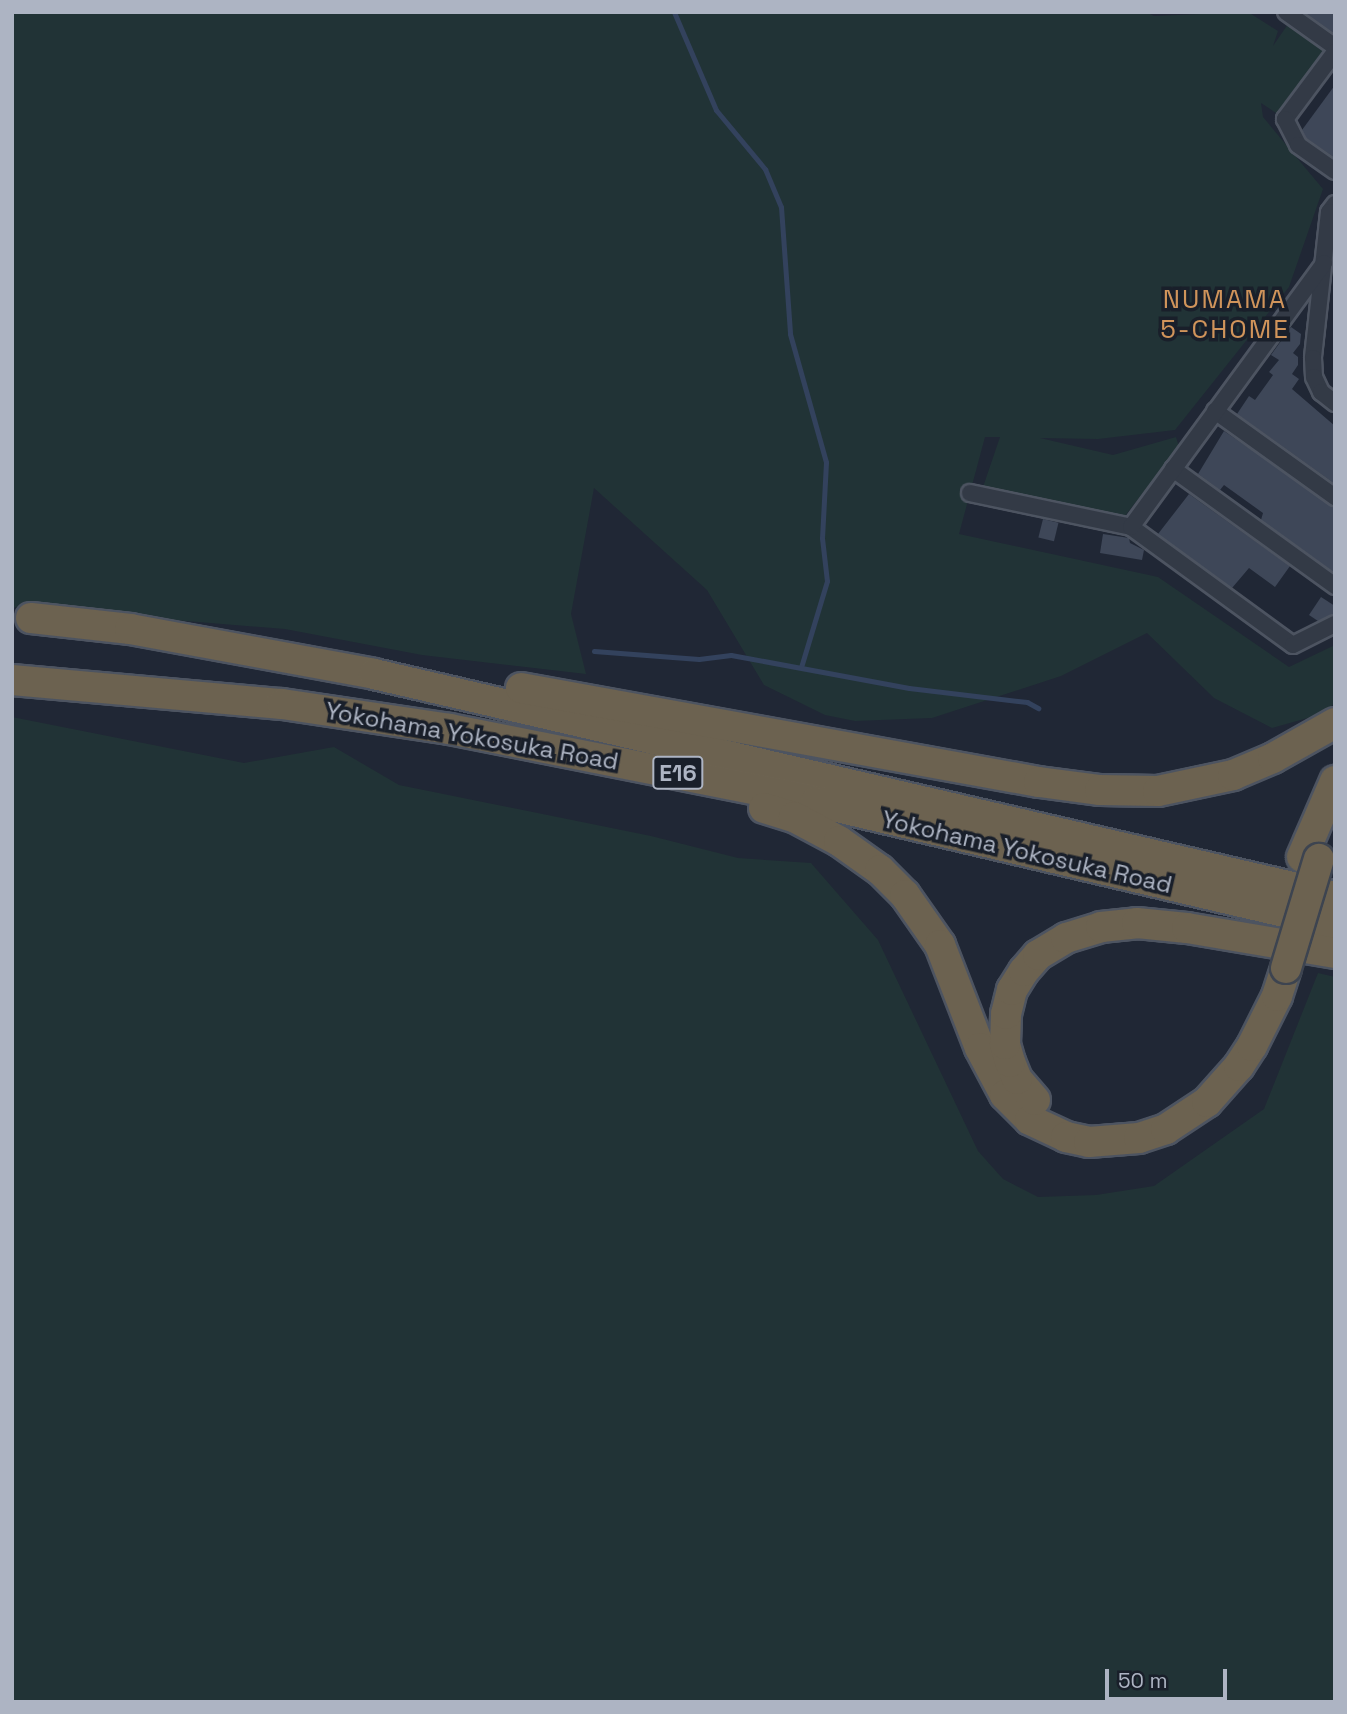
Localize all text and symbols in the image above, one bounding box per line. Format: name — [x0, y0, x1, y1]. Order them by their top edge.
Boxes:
district label: NUMAMA 5-CHOME — [1161, 284, 1289, 346]
street label: Yokohama Yokosuka Road — [323, 696, 621, 776]
road number: E16 — [652, 754, 704, 792]
street label: Yokohama Yokosuka Road — [879, 805, 1175, 899]
scale bar — [1109, 1654, 1232, 1698]
text: 50 m — [1118, 1667, 1168, 1694]

